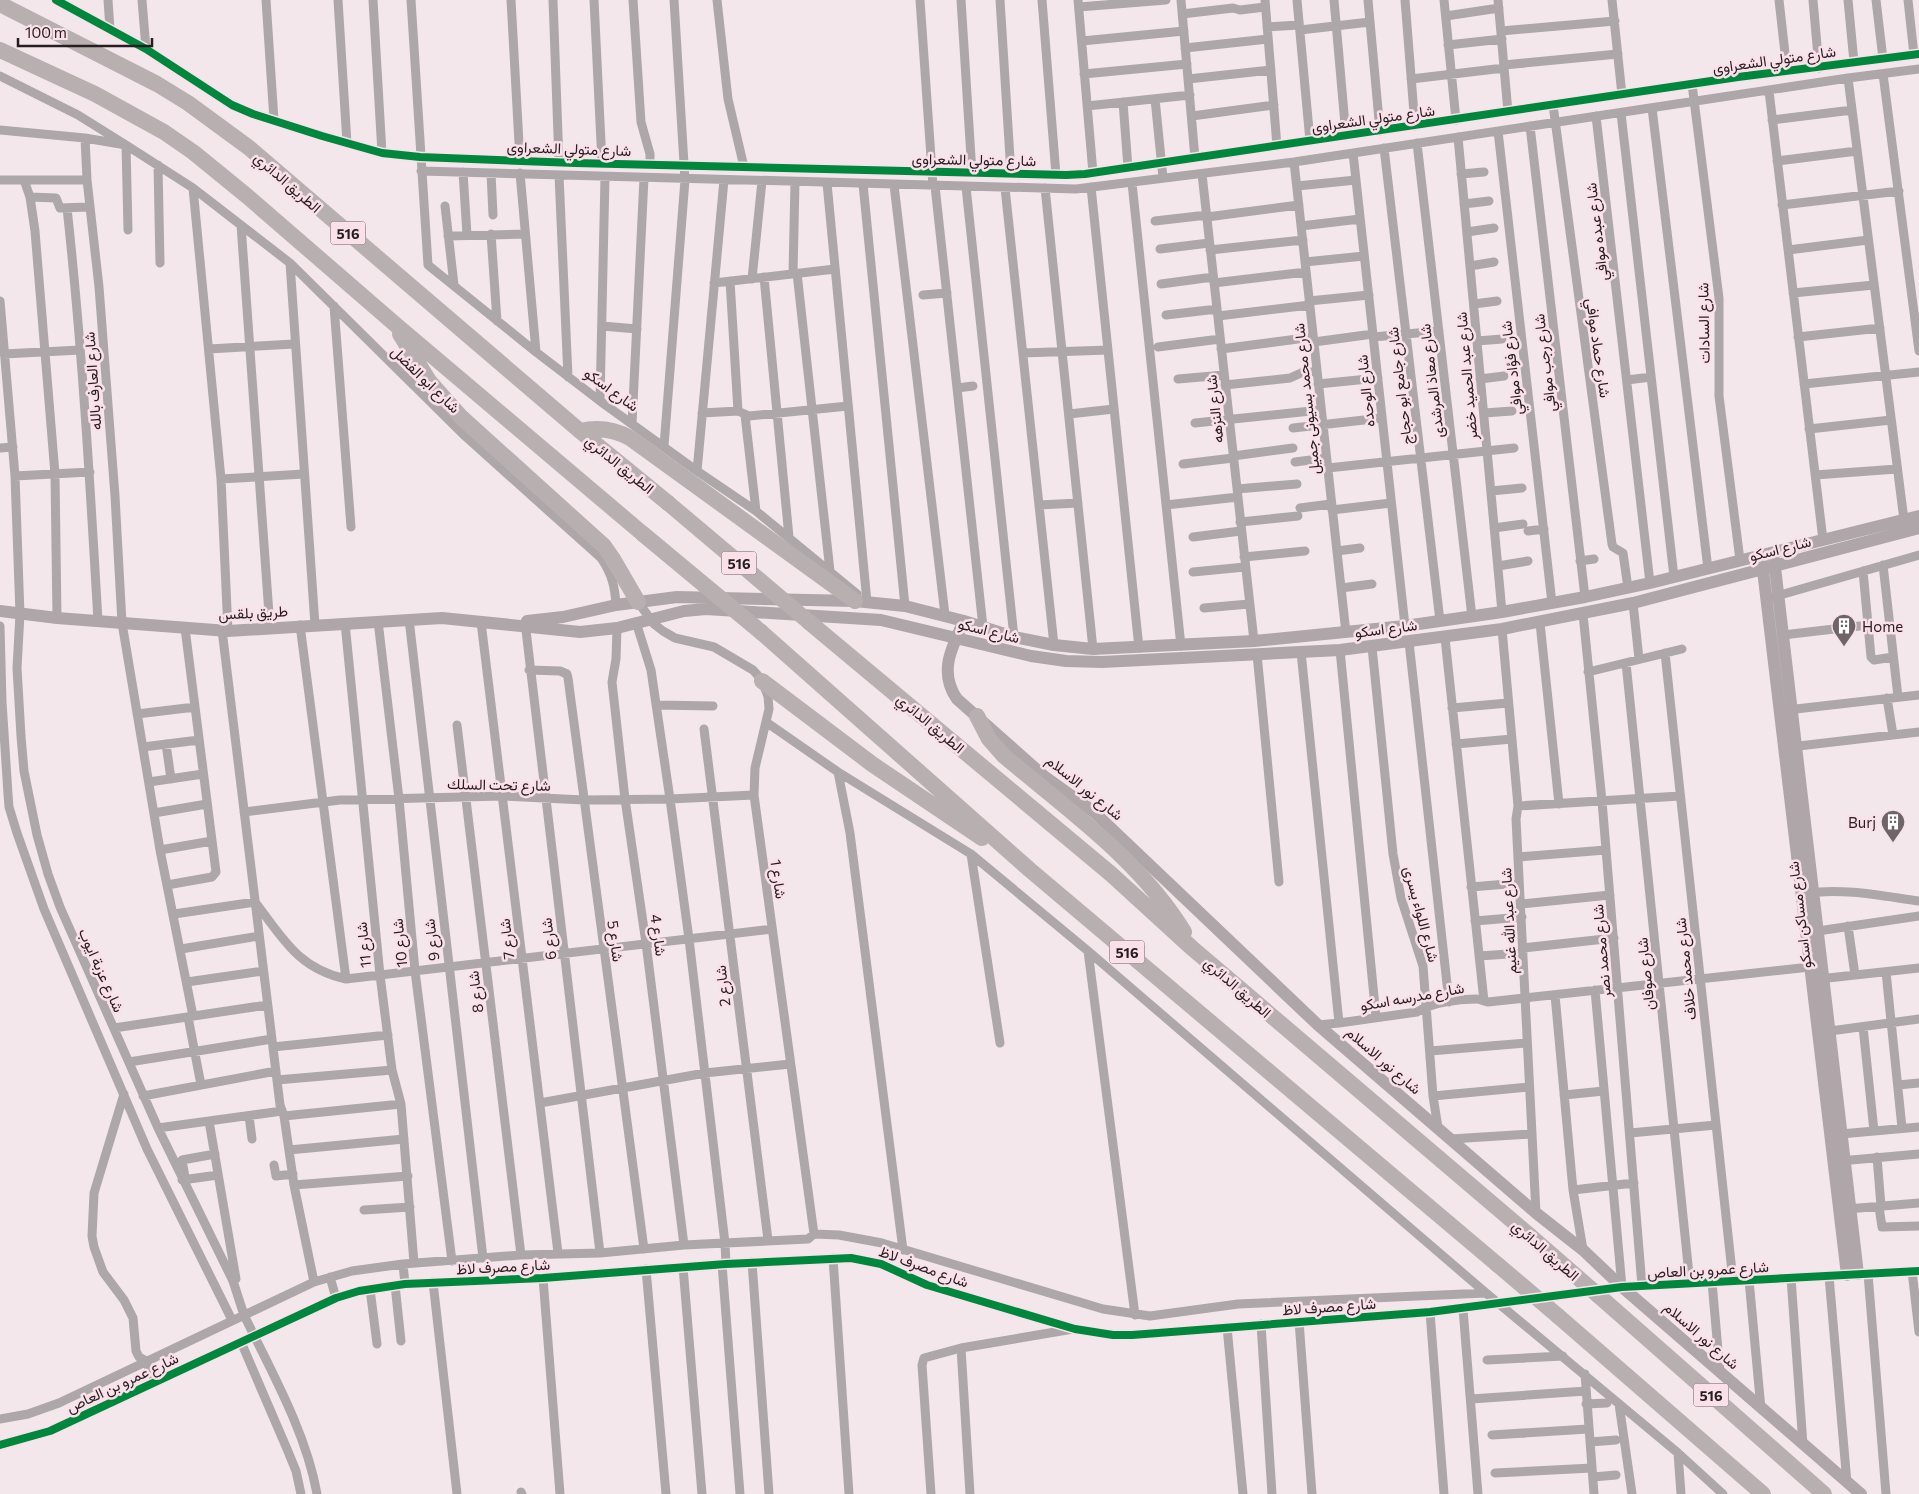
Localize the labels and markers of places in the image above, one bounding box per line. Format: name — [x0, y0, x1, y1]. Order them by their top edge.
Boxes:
building icon: Home — [1831, 613, 1857, 647]
place label: Home — [1862, 617, 1903, 635]
building icon: Burj — [1880, 809, 1906, 843]
place label: Burj — [1848, 813, 1876, 831]

